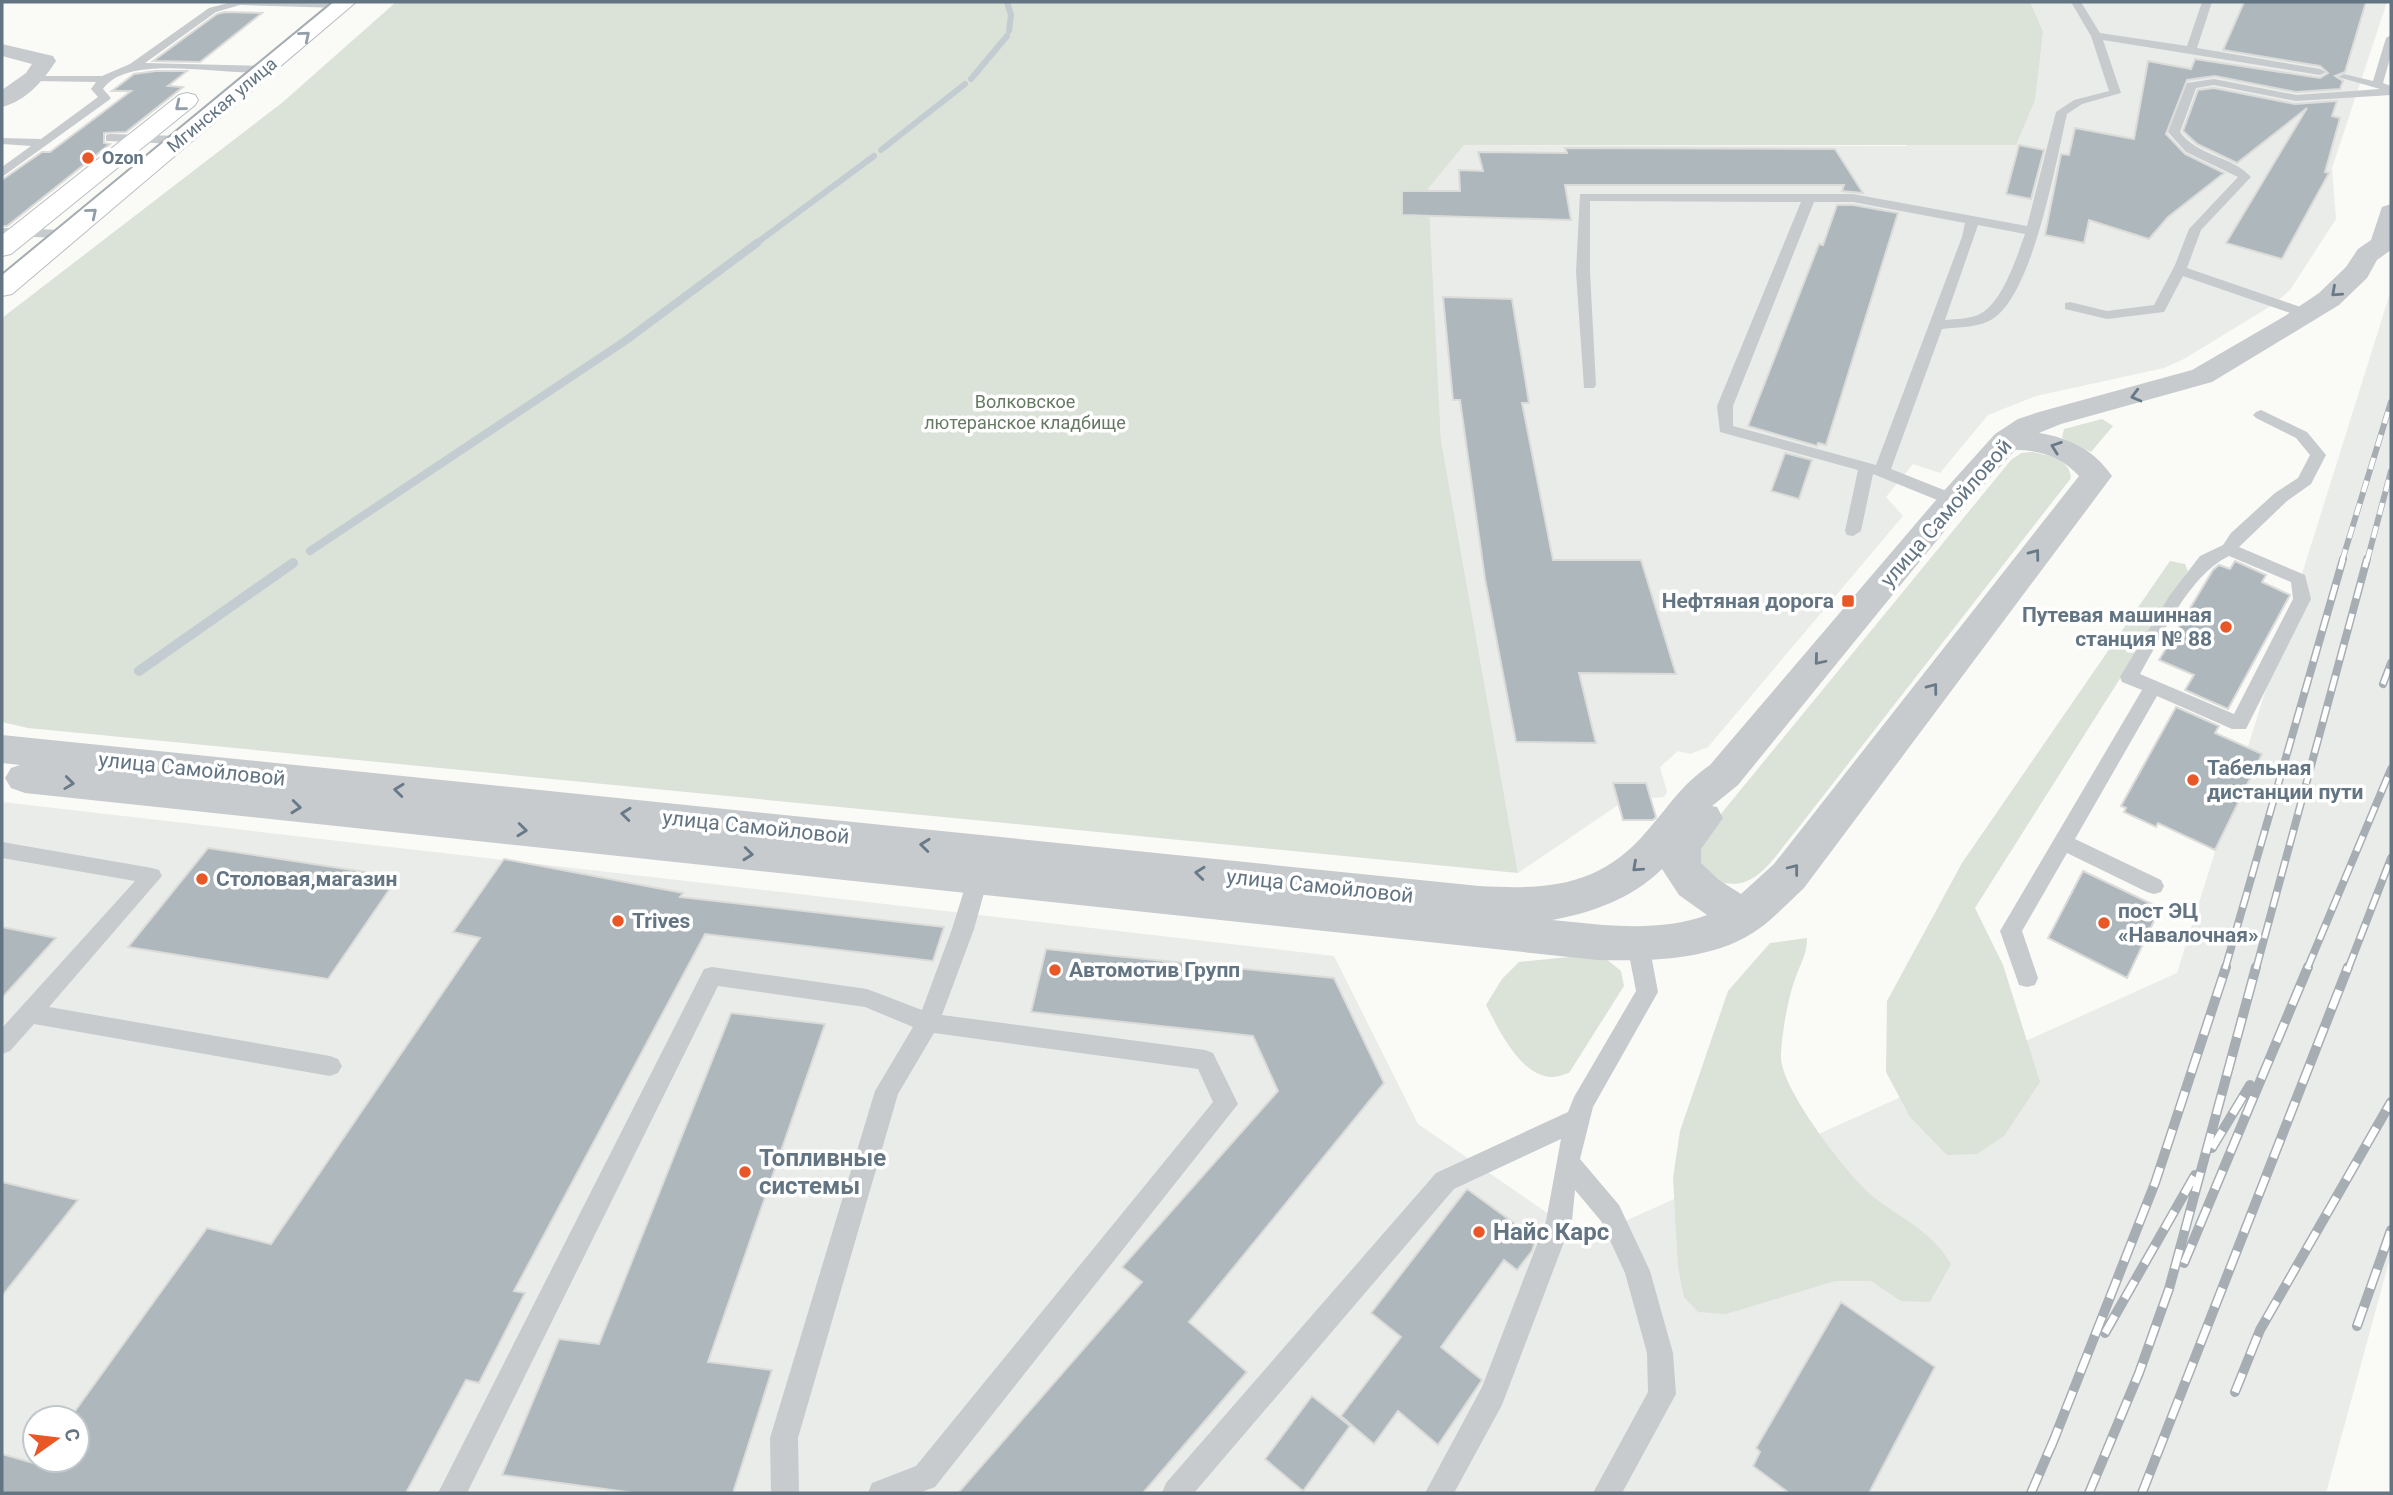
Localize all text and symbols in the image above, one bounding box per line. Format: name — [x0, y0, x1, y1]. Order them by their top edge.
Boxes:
one-way arrow — [296, 32, 309, 44]
street label: Мгинская улица — [163, 53, 281, 157]
one-way arrow — [175, 98, 188, 110]
place label: Ozon — [102, 147, 144, 168]
marker: Ozon — [80, 150, 96, 166]
one-way arrow — [83, 209, 96, 221]
one-way arrow — [2331, 284, 2344, 296]
one-way arrow — [2130, 388, 2142, 402]
park label: Волковское лютеранское кладбище — [924, 391, 1126, 433]
street label: улица Самойловой — [1875, 434, 2017, 592]
one-way arrow — [2050, 441, 2062, 455]
one-way arrow — [2026, 549, 2039, 562]
place label: Нефтяная дорога — [1662, 589, 1834, 613]
marker: Нефтяная дорога — [1840, 593, 1856, 609]
place label: Путевая машинная станция № 88 — [2022, 603, 2212, 651]
marker: Путевая машинная станция № 88 — [2218, 619, 2234, 635]
one-way arrow — [1815, 653, 1828, 665]
one-way arrow — [1924, 683, 1937, 696]
street label: улица Самойловой — [97, 747, 287, 791]
place label: Табельная дистанции пути — [2207, 756, 2364, 804]
marker: Табельная дистанции пути — [2185, 772, 2201, 788]
one-way arrow — [64, 776, 75, 791]
one-way arrow — [393, 783, 405, 798]
one-way arrow — [291, 799, 302, 814]
street label: улица Самойловой — [661, 805, 851, 849]
one-way arrow — [620, 807, 631, 822]
one-way arrow — [516, 823, 528, 838]
one-way arrow — [919, 838, 930, 853]
one-way arrow — [743, 846, 754, 861]
one-way arrow — [1632, 859, 1645, 871]
street label: улица Самойловой — [1225, 864, 1415, 908]
one-way arrow — [1786, 864, 1799, 876]
one-way arrow — [1194, 866, 1206, 881]
place label: Столовая,магазин — [216, 867, 397, 891]
marker: Столовая,магазин — [194, 871, 210, 887]
place label: пост ЭЦ «Навалочная» — [2118, 899, 2258, 947]
place label: Trives — [632, 909, 690, 933]
marker: Trives — [610, 913, 626, 929]
marker: пост ЭЦ «Навалочная» — [2096, 915, 2112, 931]
place label: Автомотив Групп — [1069, 958, 1240, 982]
marker: Автомотив Групп — [1047, 962, 1063, 978]
place label: Топливные системы — [759, 1144, 886, 1200]
marker: Топливные системы — [737, 1164, 753, 1180]
place label: Найс Карс — [1493, 1218, 1609, 1246]
marker: Найс Карс — [1471, 1224, 1487, 1240]
north arrow — [21, 1404, 91, 1474]
text: С — [59, 1426, 85, 1444]

